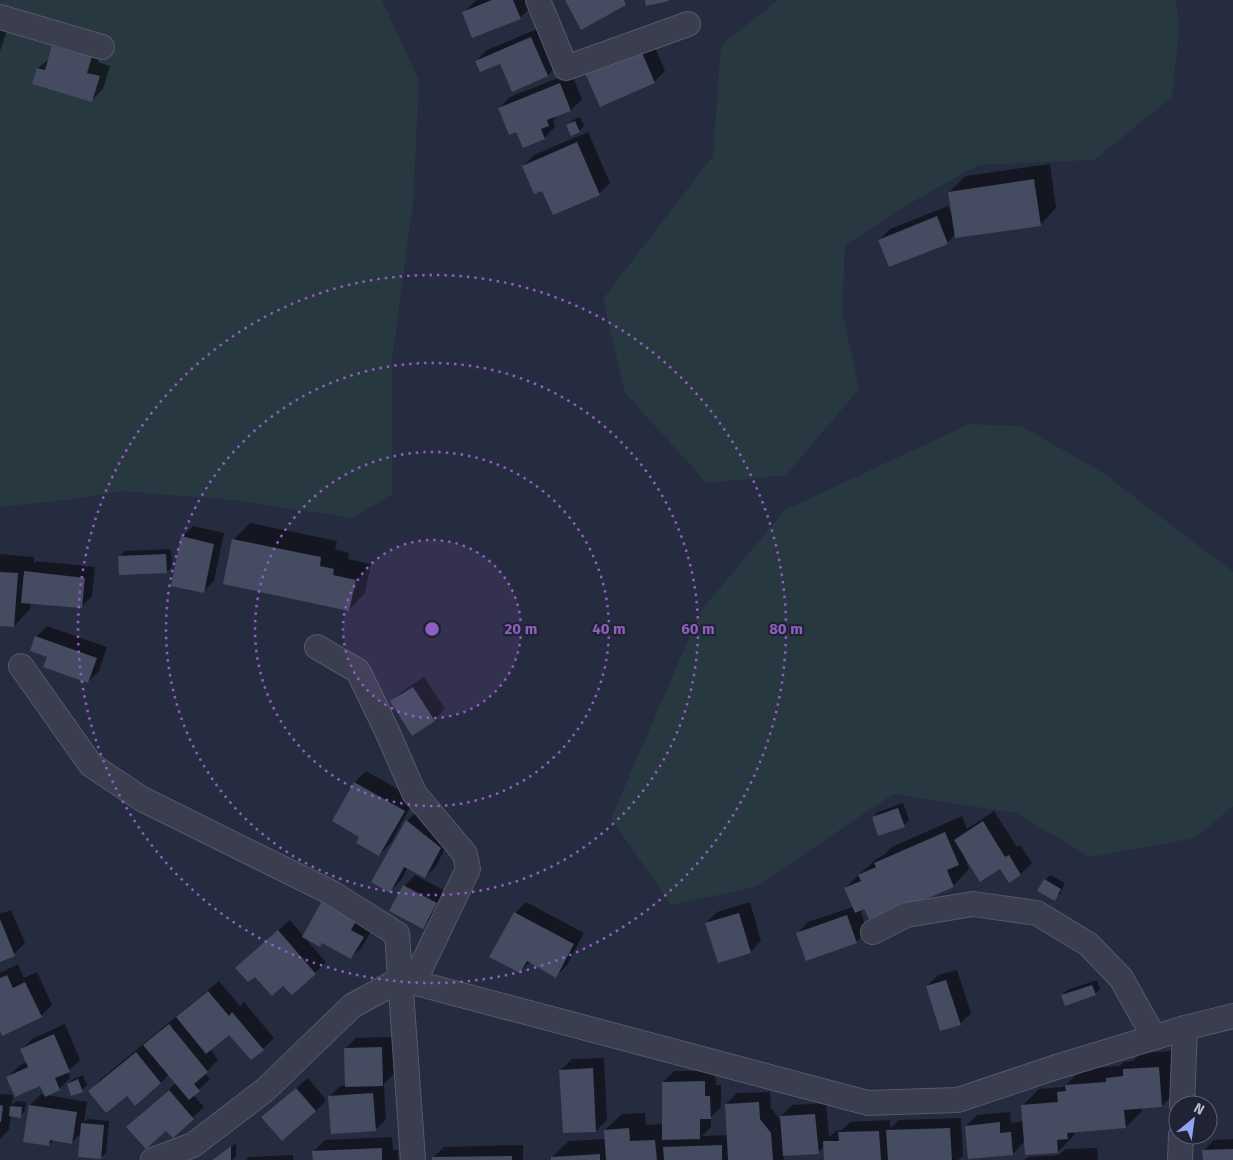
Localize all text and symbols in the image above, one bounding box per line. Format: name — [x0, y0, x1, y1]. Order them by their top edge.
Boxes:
centre of rings — [423, 620, 441, 638]
text: 20 m — [505, 620, 537, 638]
text: 40 m — [592, 620, 626, 638]
text: 60 m — [681, 620, 715, 638]
text: 80 m — [769, 620, 803, 638]
north arrow — [1168, 1095, 1218, 1145]
text: N — [1191, 1099, 1207, 1119]

